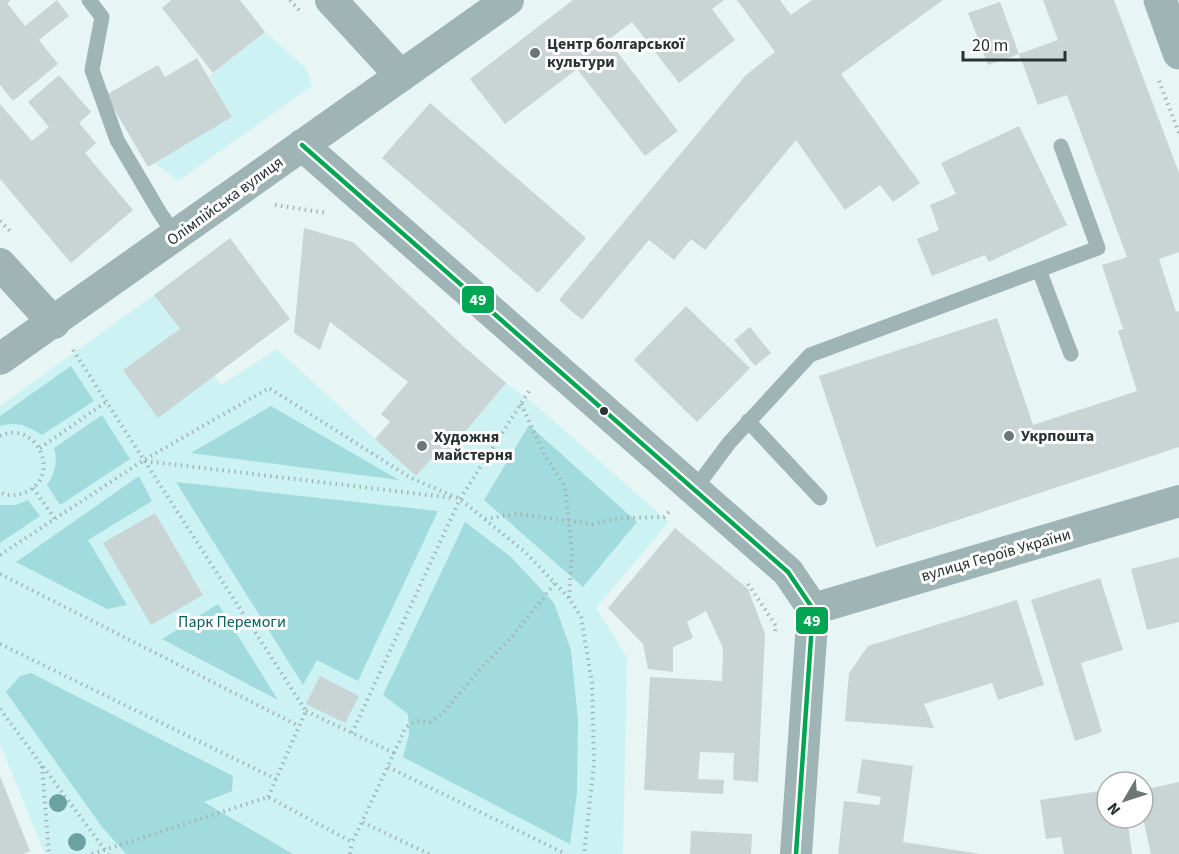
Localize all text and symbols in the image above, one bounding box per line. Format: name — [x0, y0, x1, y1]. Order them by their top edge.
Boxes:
scale bar — [963, 24, 1065, 62]
place label: Центр болгарської культури — [547, 33, 686, 73]
text: 20 m — [972, 33, 1008, 58]
marker: Центр болгарської культури — [528, 46, 542, 60]
street label: Олімпійська вулиця — [162, 151, 288, 251]
line badge: 49 — [461, 285, 495, 314]
text: 49 — [470, 289, 486, 311]
unlabelled marker — [598, 405, 610, 417]
place label: Укрпошта — [1021, 425, 1094, 447]
place label: Художня майстерня — [434, 426, 513, 466]
marker: Укрпошта — [1002, 429, 1016, 443]
marker: Художня майстерня — [415, 439, 429, 453]
street label: вулиця Героїв України — [919, 523, 1073, 587]
line badge: 49 — [795, 606, 829, 635]
text: 49 — [804, 610, 820, 632]
park label: Парк Перемоги — [178, 611, 286, 633]
north arrow — [1095, 770, 1155, 830]
text: N — [1102, 798, 1126, 820]

